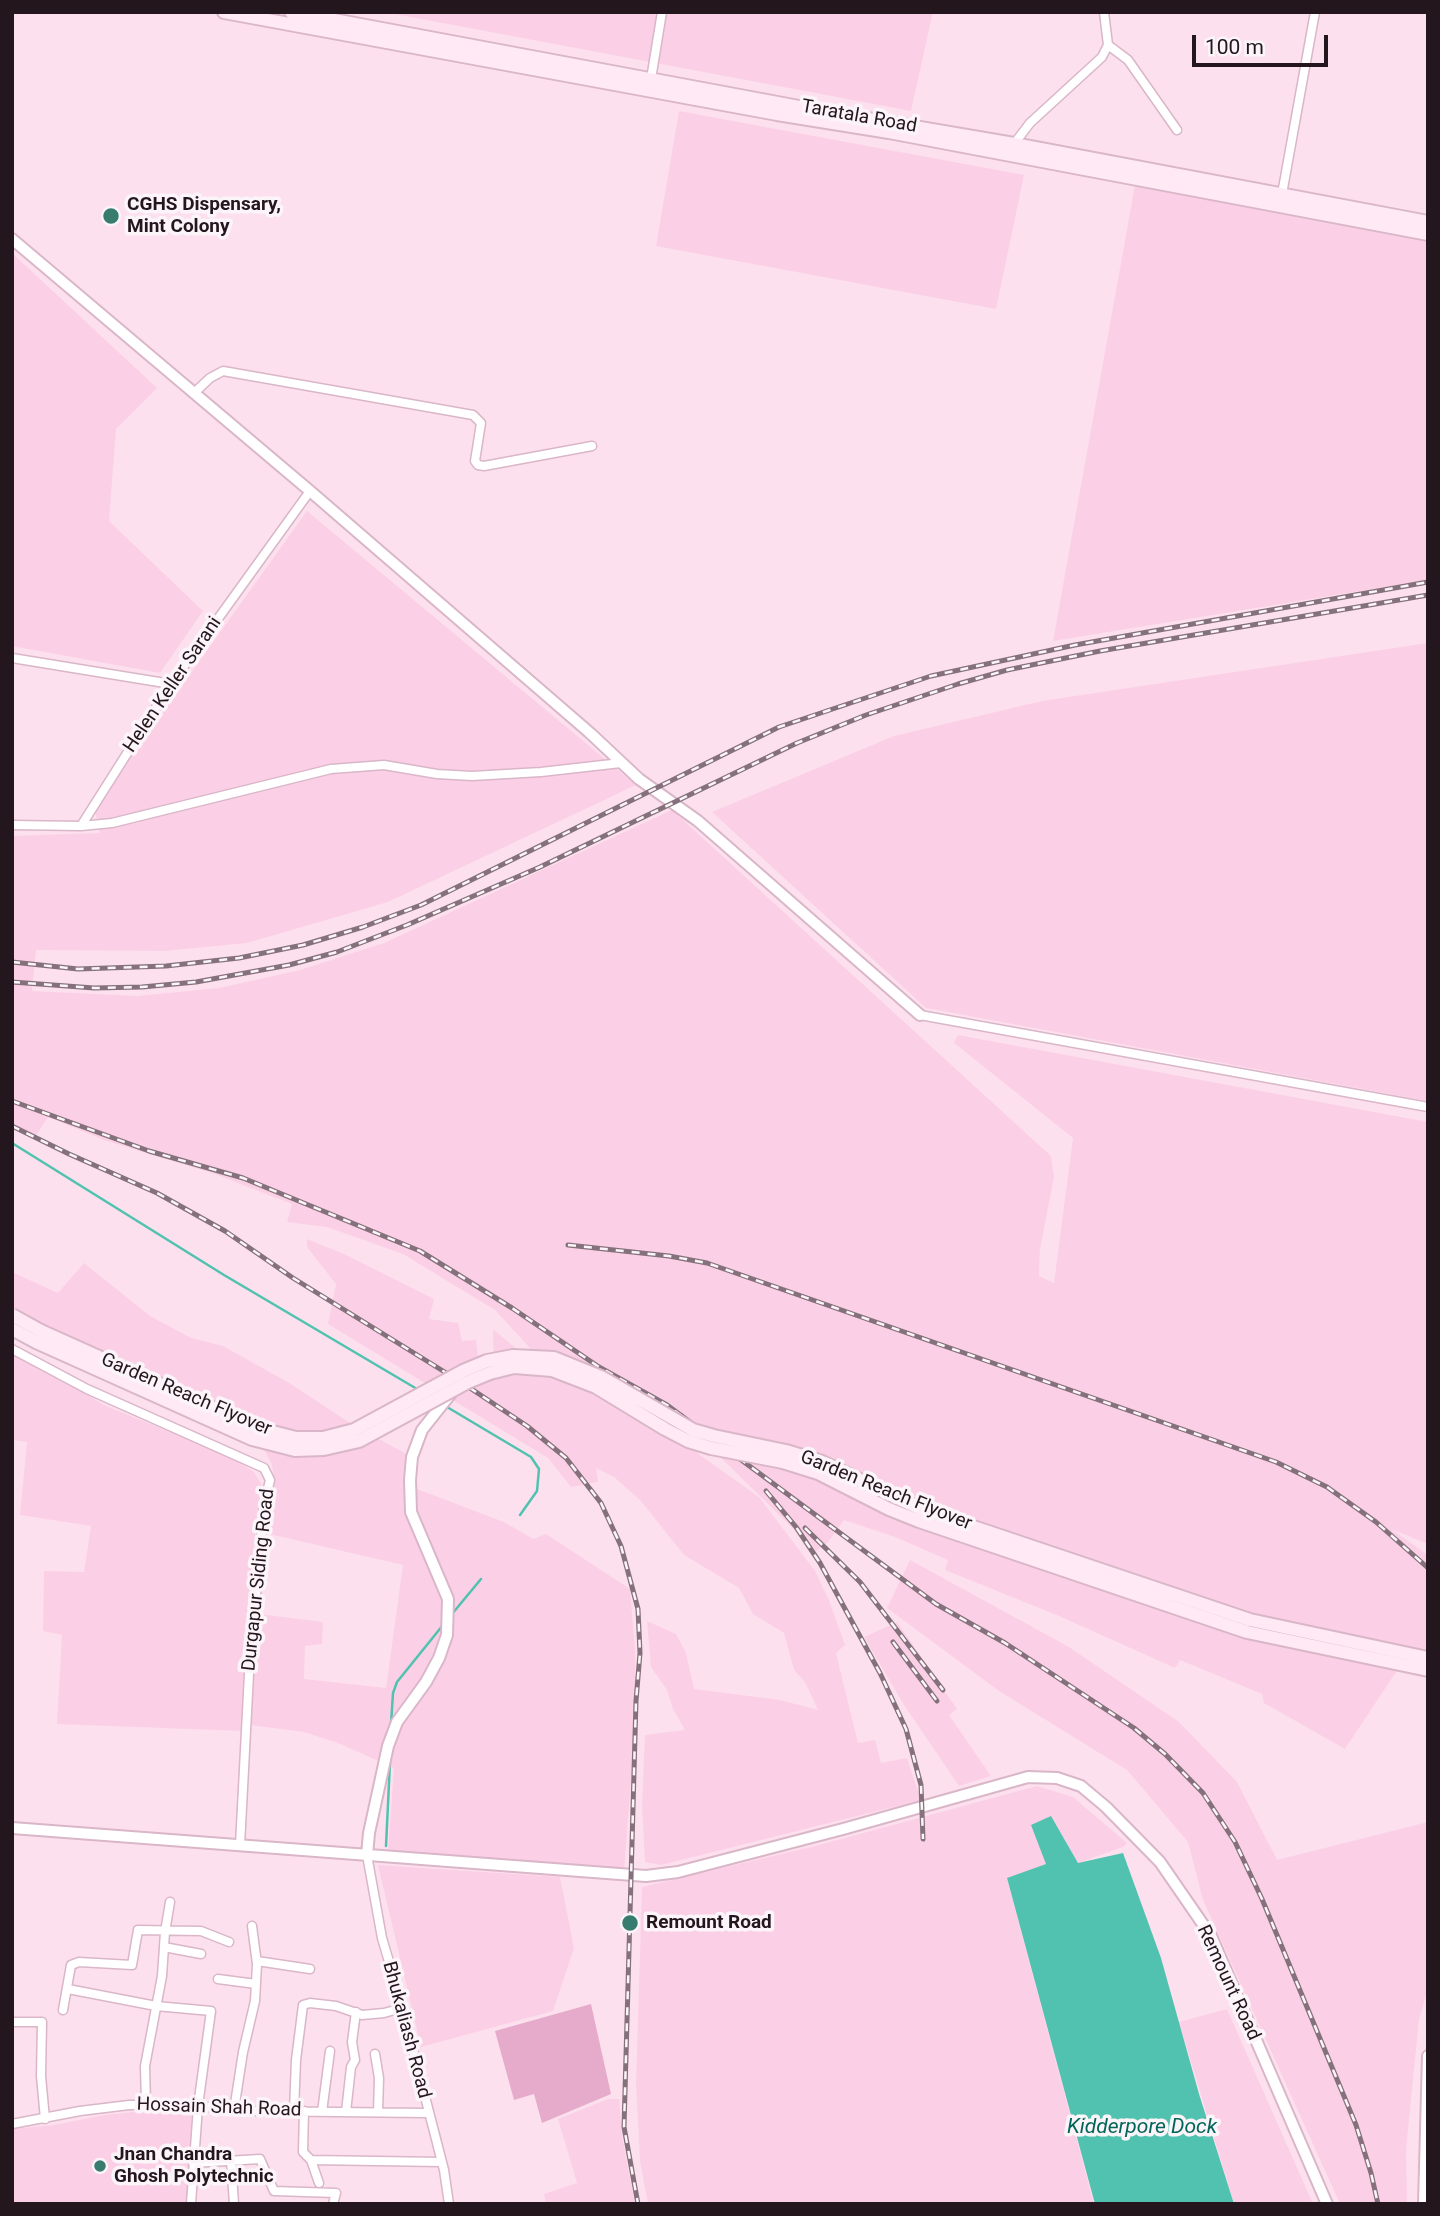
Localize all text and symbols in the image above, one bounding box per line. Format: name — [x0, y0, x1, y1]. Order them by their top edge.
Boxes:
scale bar — [1195, 21, 1332, 65]
text: 100 m — [1205, 35, 1264, 59]
street label: Taratala Road — [799, 96, 919, 138]
place label: CGHS Dispensary, Mint Colony — [127, 194, 281, 238]
marker: CGHS Dispensary, Mint Colony — [101, 206, 121, 226]
street label: Helen Keller Sarani — [119, 613, 227, 757]
street label: Garden Reach Flyover — [97, 1349, 275, 1441]
street label: Garden Reach Flyover — [797, 1446, 975, 1536]
street label: Durgapur Siding Road — [238, 1488, 280, 1672]
place label: Remount Road — [646, 1912, 772, 1934]
marker: Remount Road — [620, 1913, 640, 1933]
street label: Remount Road — [1191, 1922, 1265, 2044]
street label: Bhukaliash Road — [377, 1959, 435, 2101]
street label: Hossain Shah Road — [136, 2094, 302, 2122]
water label: Kidderpore Dock — [1067, 2115, 1217, 2141]
place label: Jnan Chandra Ghosh Polytechnic — [114, 2144, 274, 2188]
marker: Jnan Chandra Ghosh Polytechnic — [92, 2158, 108, 2174]

